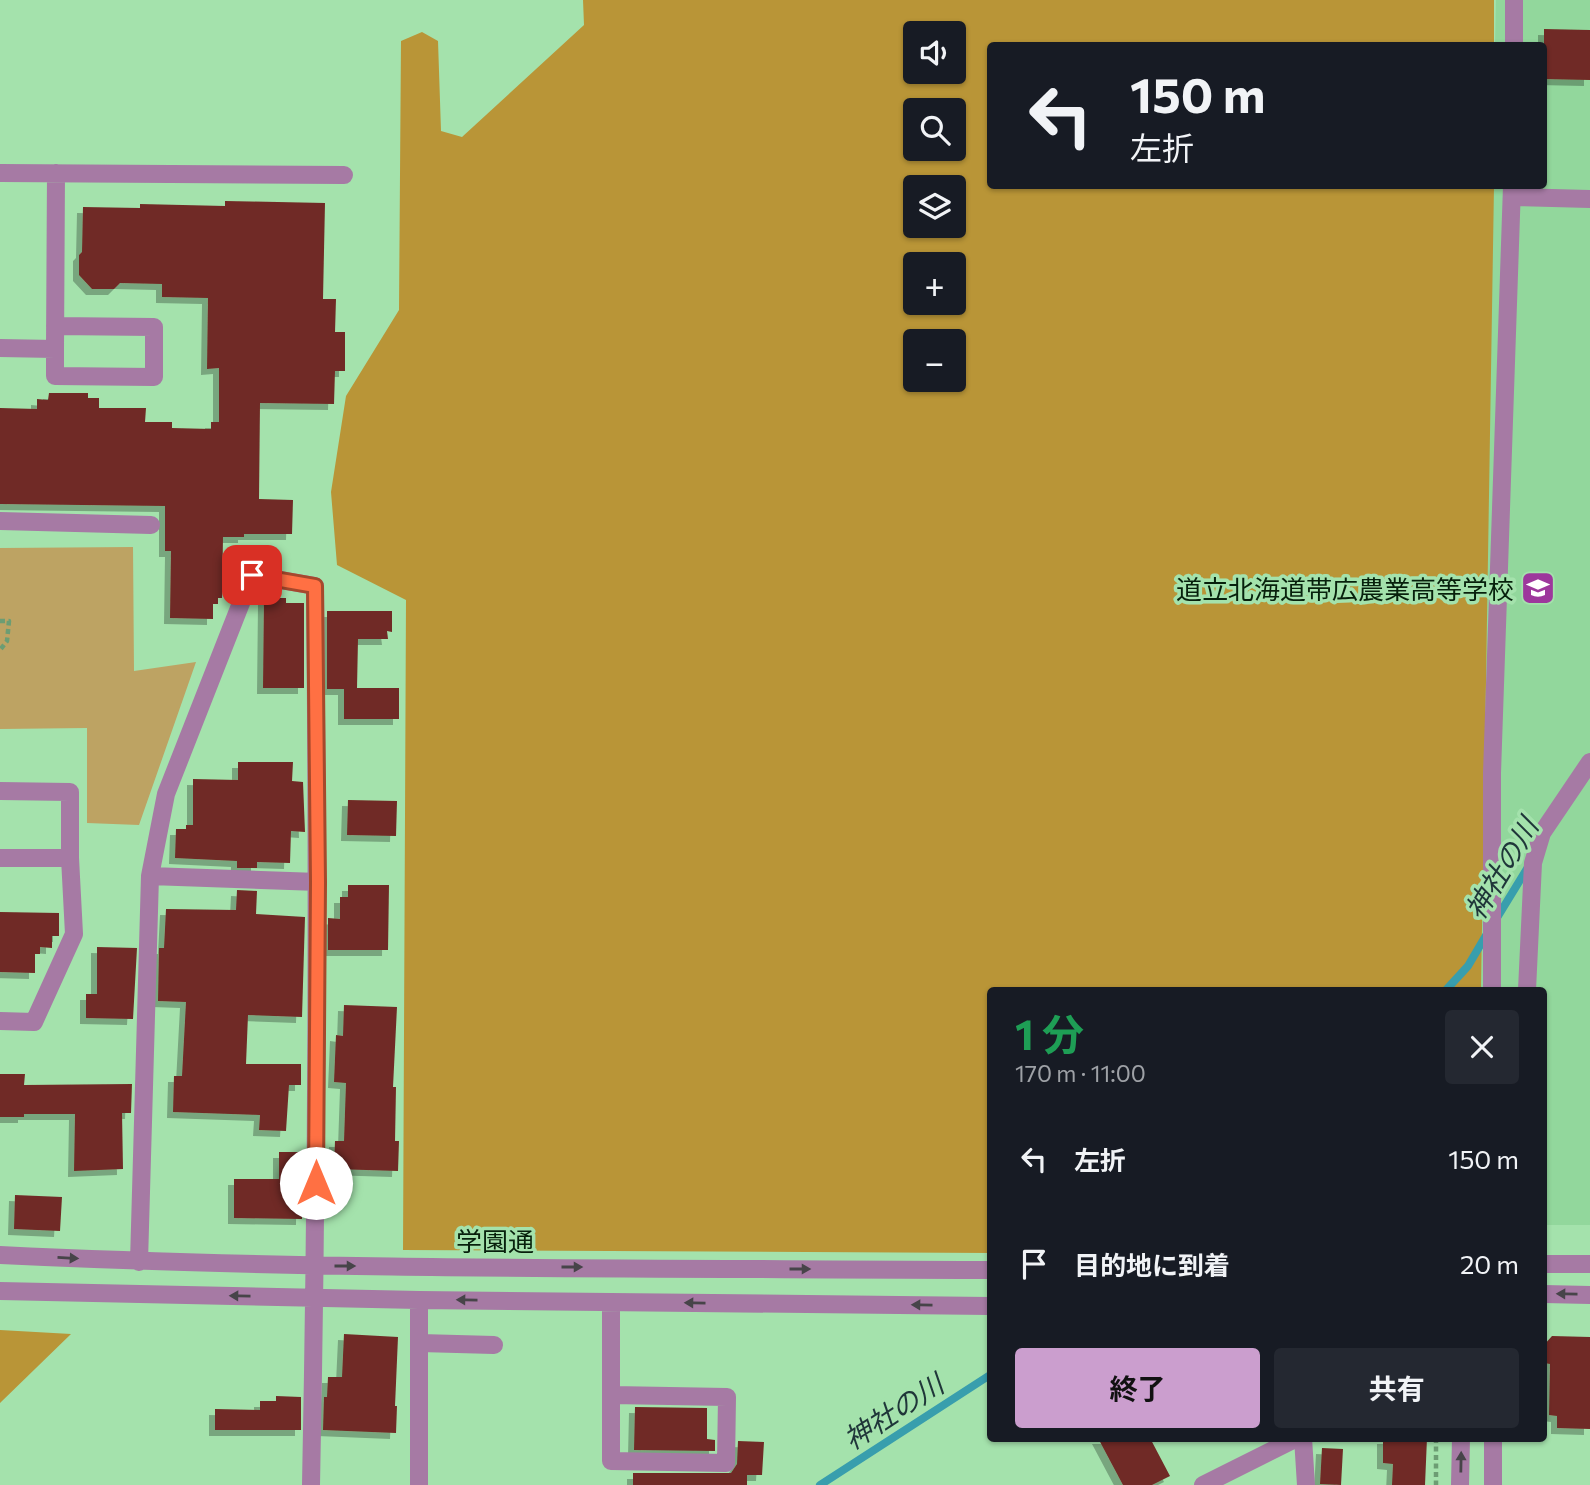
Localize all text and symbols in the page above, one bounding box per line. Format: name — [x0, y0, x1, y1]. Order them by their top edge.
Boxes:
map controls — [903, 21, 966, 392]
button: sound — [903, 21, 966, 84]
text: 150 m — [1130, 63, 1265, 123]
icon: left — [1015, 70, 1106, 161]
button: search — [903, 98, 966, 161]
text: 左折 — [1130, 127, 1194, 167]
button: layers — [903, 175, 966, 238]
button: + — [903, 252, 966, 315]
button: − — [903, 329, 966, 392]
pin — [222, 545, 282, 605]
icon: arrive — [233, 556, 271, 594]
school or university icon: 道立北海道帯広農業高等学校 — [1519, 569, 1557, 607]
place label: 道立北海道帯広農業高等学校 — [1176, 573, 1514, 604]
water label: 神社の川 — [1458, 809, 1546, 925]
text: 1 分 — [1015, 1007, 1084, 1059]
button: close — [1445, 1010, 1519, 1084]
text: 170 m · 11:00 — [1015, 1059, 1146, 1087]
icon: left — [1015, 1140, 1053, 1178]
text: 150 m — [1448, 1143, 1519, 1174]
text: 左折 — [1074, 1144, 1126, 1175]
position arrow — [279, 1146, 353, 1220]
street label: 学園通 — [456, 1225, 534, 1256]
icon: arrive — [1015, 1245, 1053, 1283]
text: 20 m — [1460, 1248, 1519, 1279]
text: 目的地に到着 — [1074, 1249, 1230, 1280]
one-way arrow — [57, 1253, 79, 1264]
one-way arrow — [334, 1260, 356, 1272]
one-way arrow — [561, 1261, 583, 1273]
one-way arrow — [789, 1263, 811, 1275]
one-way arrow — [1556, 1289, 1578, 1300]
one-way arrow — [229, 1290, 251, 1302]
one-way arrow — [456, 1294, 478, 1306]
one-way arrow — [684, 1297, 706, 1309]
one-way arrow — [911, 1300, 933, 1311]
button: 終了 — [1015, 1348, 1260, 1428]
button: 共有 — [1274, 1348, 1519, 1428]
water label: 神社の川 — [837, 1365, 952, 1456]
one-way arrow — [1455, 1451, 1466, 1473]

